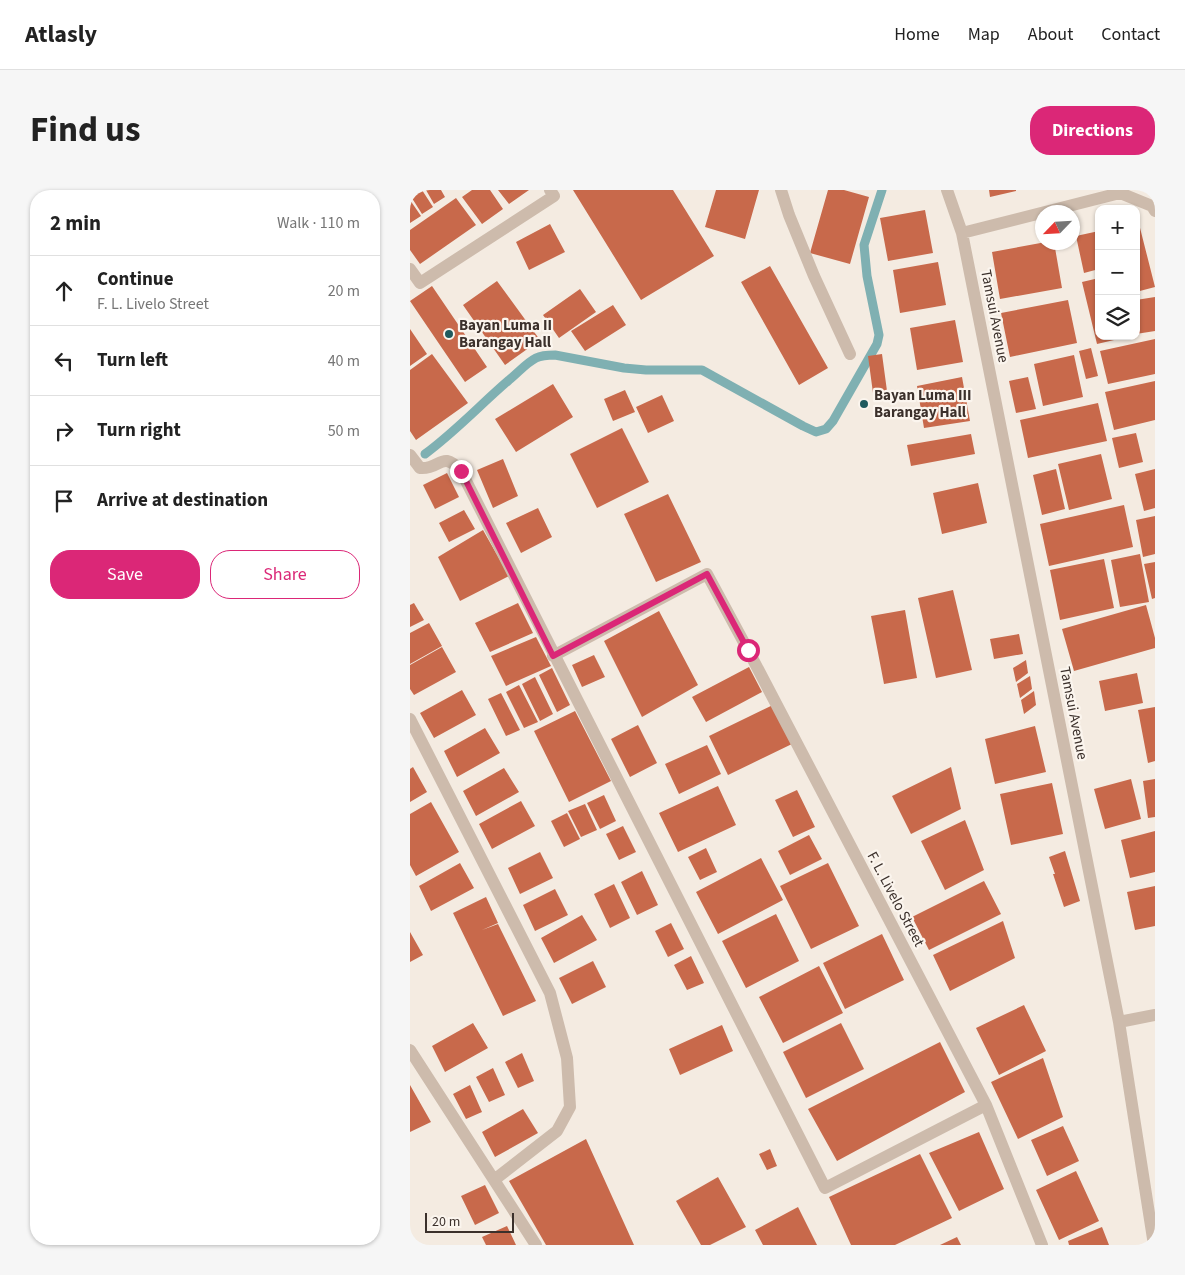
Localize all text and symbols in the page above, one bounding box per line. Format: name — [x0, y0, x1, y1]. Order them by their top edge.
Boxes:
text: Atlasly — [25, 17, 97, 52]
text: Home — [894, 22, 940, 47]
text: Map — [968, 22, 1000, 47]
text: About — [1028, 22, 1073, 47]
text: Contact — [1101, 22, 1160, 47]
text: Find us — [30, 105, 140, 155]
button: Directions — [1030, 106, 1155, 155]
north arrow — [1035, 205, 1080, 250]
map controls — [1095, 205, 1140, 340]
button: + — [1095, 205, 1140, 250]
text: 2 min — [50, 208, 101, 238]
text: Walk · 110 m — [277, 212, 360, 234]
button: − — [1095, 250, 1140, 295]
text: Continue — [97, 266, 174, 293]
street label: Tamsui Avenue — [975, 268, 1014, 364]
icon: ahead — [50, 277, 78, 305]
text: 20 m — [328, 280, 360, 302]
text: F. L. Livelo Street — [97, 293, 209, 315]
button: layers — [1095, 295, 1140, 340]
place label: Bayan Luma II Barangay Hall — [459, 315, 552, 353]
marker: Bayan Luma II Barangay Hall — [443, 328, 455, 340]
icon: left — [50, 347, 78, 375]
text: Turn left — [97, 347, 168, 374]
text: 40 m — [328, 350, 360, 372]
place label: Bayan Luma III Barangay Hall — [874, 385, 971, 423]
marker: Bayan Luma III Barangay Hall — [858, 398, 870, 410]
icon: right — [50, 417, 78, 445]
text: Turn right — [97, 417, 181, 444]
text: 50 m — [328, 420, 360, 442]
route end — [450, 460, 473, 483]
icon: arrive — [50, 487, 78, 515]
text: Arrive at destination — [97, 487, 268, 514]
button: Save — [50, 550, 200, 599]
button: Share — [210, 550, 360, 599]
route start — [737, 639, 760, 662]
street label: Tamsui Avenue — [1054, 665, 1093, 761]
street label: F. L. Livelo Street — [862, 848, 929, 951]
scale bar — [425, 1210, 514, 1233]
text: 20 m — [432, 1212, 460, 1232]

